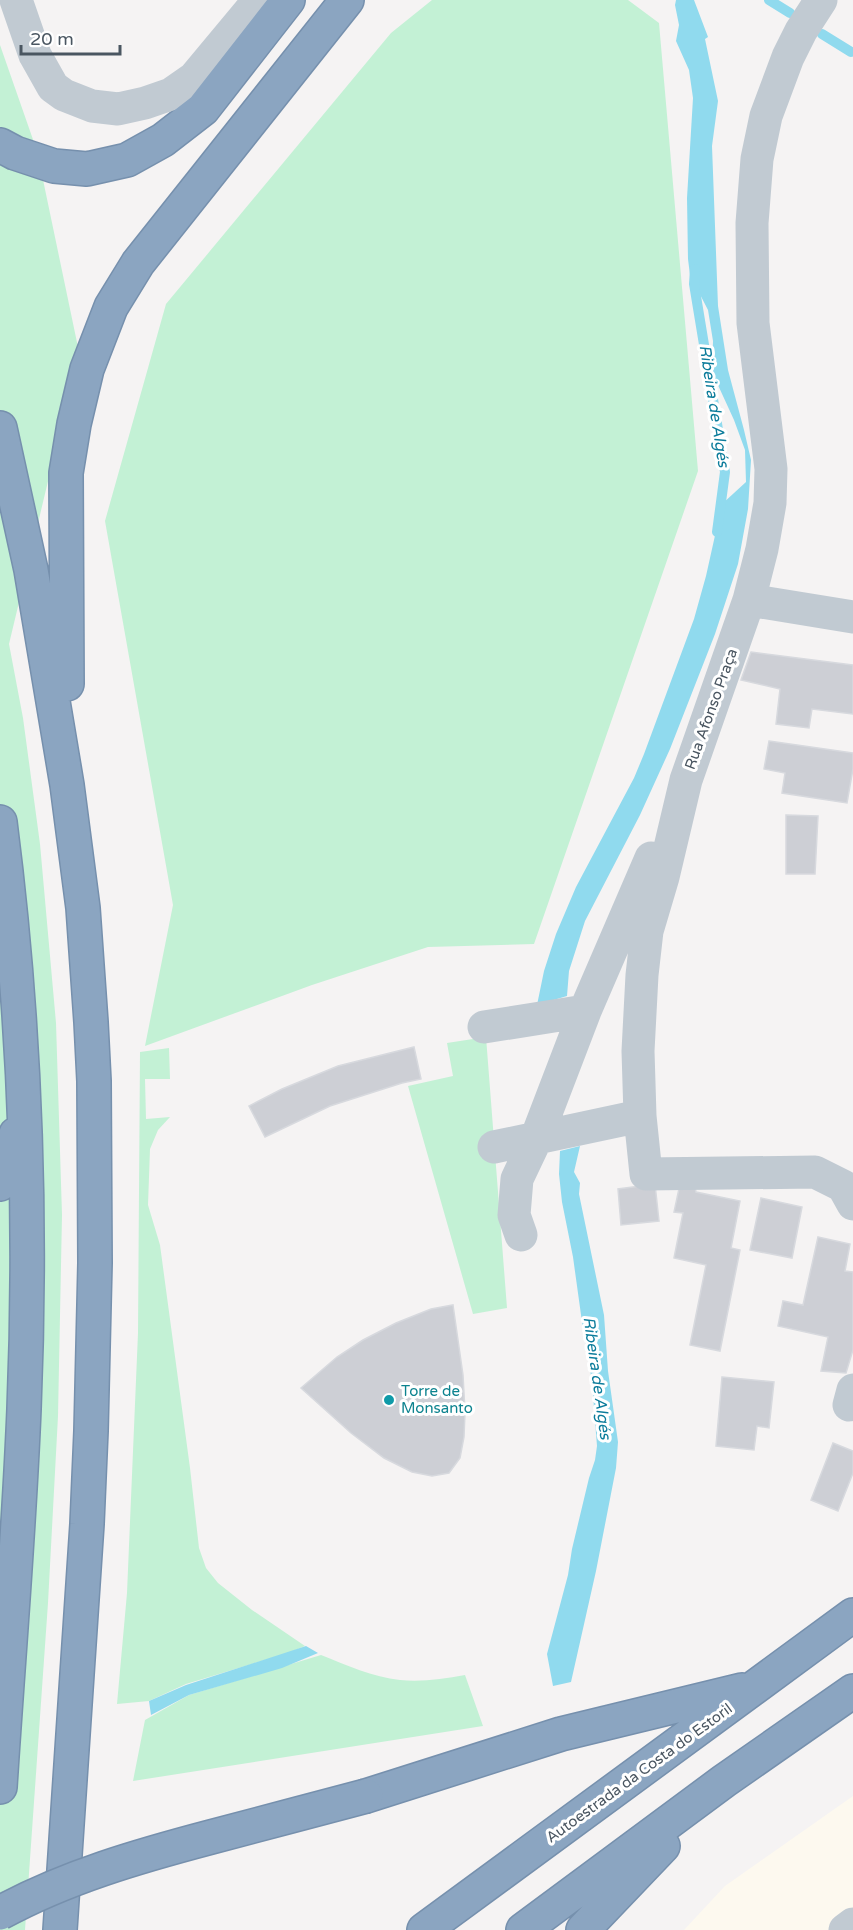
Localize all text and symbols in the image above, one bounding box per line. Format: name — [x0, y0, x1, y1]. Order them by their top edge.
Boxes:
scale bar — [21, 18, 120, 56]
text: 20 m — [30, 28, 74, 50]
water label: Ribeira de Algés — [694, 343, 734, 470]
street label: Rua Afonso Praça — [681, 646, 741, 772]
water label: Ribeira de Algés — [578, 1315, 616, 1442]
place label: Torre de Monsanto — [401, 1382, 473, 1417]
marker: Torre de Monsanto — [382, 1393, 396, 1407]
street label: Autoestrada da Costa do Estoril — [542, 1699, 736, 1847]

